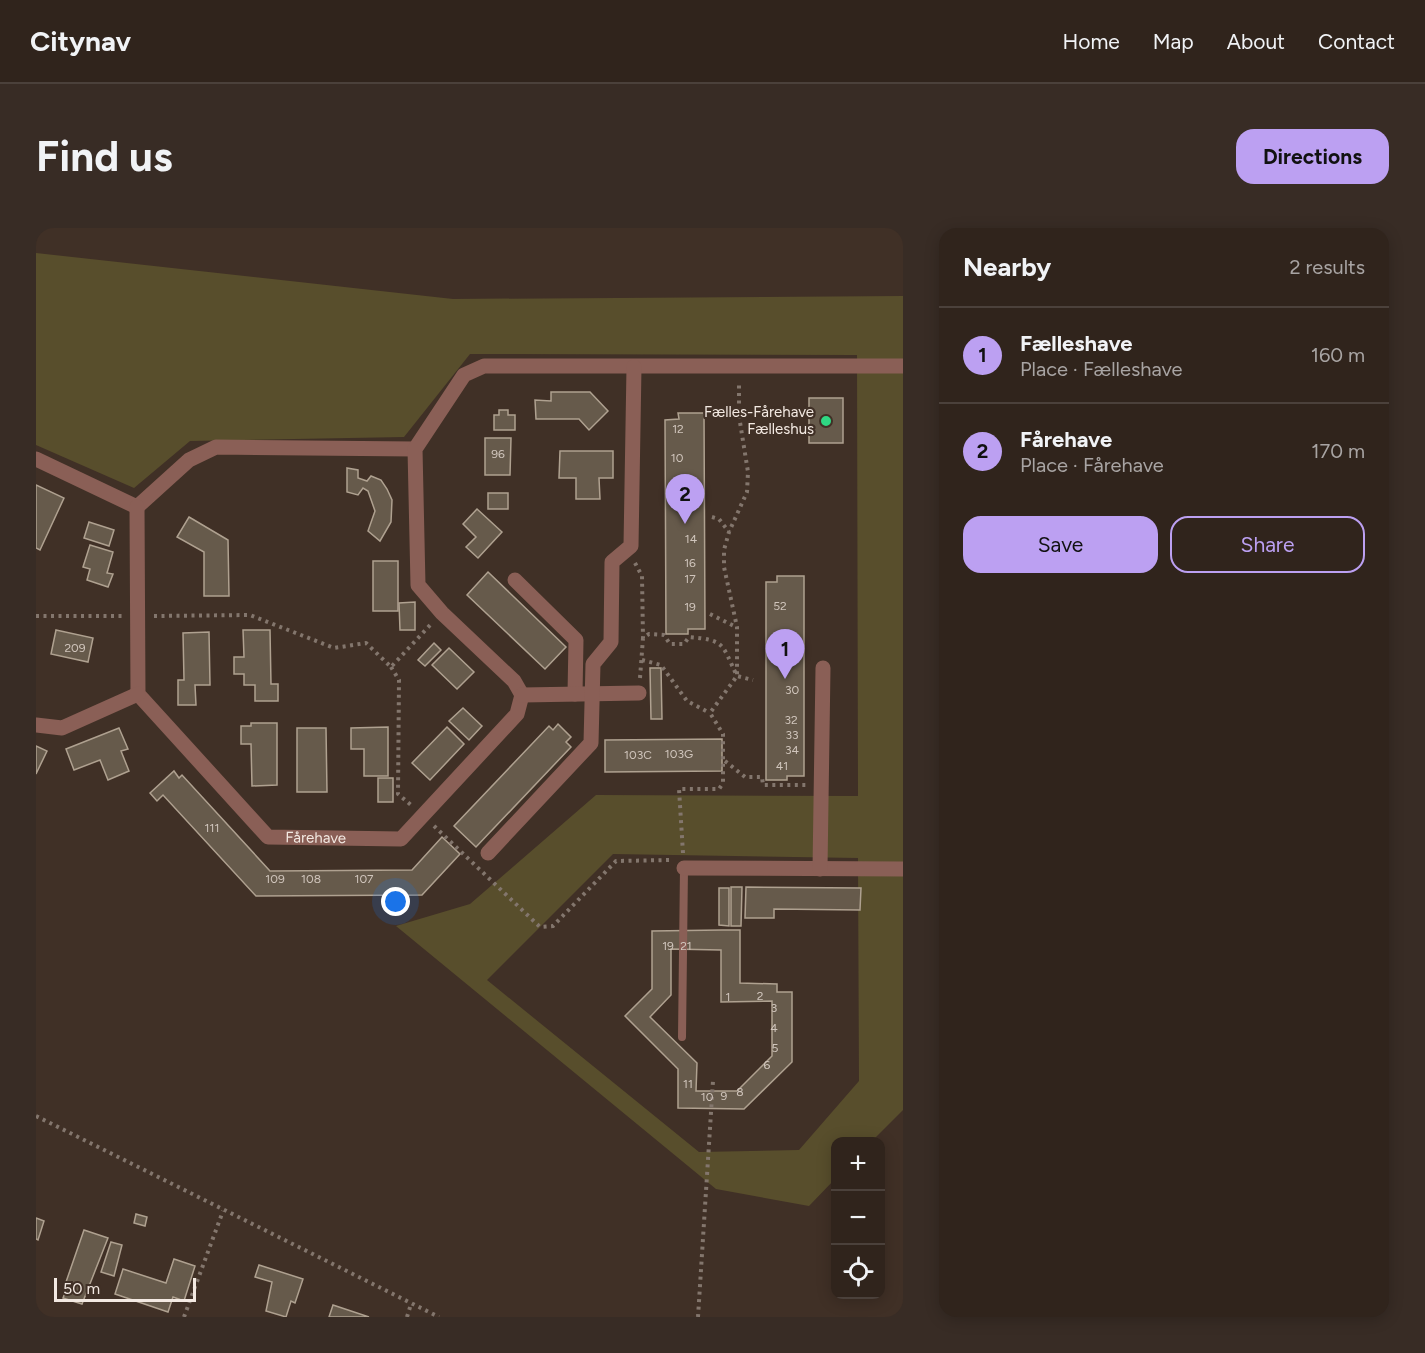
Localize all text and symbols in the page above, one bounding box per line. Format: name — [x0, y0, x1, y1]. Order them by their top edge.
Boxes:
text: Citynav — [30, 24, 131, 58]
text: Home — [1063, 29, 1120, 54]
text: Map — [1153, 29, 1194, 54]
text: About — [1227, 29, 1285, 54]
text: Contact — [1318, 29, 1395, 54]
button: Directions — [1236, 129, 1389, 184]
text: Find us — [36, 131, 173, 182]
text: Nearby — [963, 251, 1051, 283]
text: 2 results — [1289, 255, 1365, 279]
text: Fælleshave — [1020, 330, 1133, 357]
text: 1 — [978, 343, 987, 367]
text: 160 m — [1311, 343, 1365, 367]
text: Place · Fælleshave — [1020, 357, 1183, 381]
place label: Fælles-Fårehave Fælleshus — [704, 403, 814, 438]
marker: Fælles-Fårehave Fælleshus — [819, 414, 833, 428]
house number: 12 — [672, 422, 684, 436]
text: Fårehave — [1020, 426, 1112, 453]
text: 2 — [977, 439, 988, 463]
text: 170 m — [1311, 439, 1365, 463]
house number: 96 — [491, 447, 505, 461]
house number: 10 — [671, 451, 684, 465]
text: Place · Fårehave — [1020, 453, 1164, 477]
pin: 2 — [666, 474, 704, 524]
button: Save — [963, 516, 1158, 573]
button: Share — [1170, 516, 1365, 573]
house number: 14 — [685, 532, 698, 546]
house number: 16 — [684, 556, 696, 570]
house number: 17 — [684, 572, 696, 586]
house number: 52 — [773, 599, 787, 613]
house number: 19 — [684, 600, 696, 614]
pin: 1 — [766, 630, 804, 679]
house number: 209 — [64, 641, 86, 655]
house number: 30 — [785, 683, 799, 697]
house number: 32 — [784, 713, 798, 727]
house number: 33 — [785, 728, 799, 742]
house number: 34 — [785, 743, 800, 757]
house number: 103G — [665, 747, 693, 761]
house number: 103C — [624, 748, 652, 762]
house number: 41 — [776, 759, 788, 773]
house number: 111 — [205, 821, 219, 835]
street label: Fårehave — [285, 828, 346, 847]
house number: 109 — [265, 872, 285, 886]
house number: 108 — [301, 872, 321, 886]
house number: 107 — [354, 872, 374, 886]
your location — [381, 887, 410, 916]
house number: 19 — [662, 939, 674, 953]
house number: 21 — [680, 939, 692, 953]
house number: 2 — [757, 989, 763, 1003]
house number: 1 — [726, 990, 730, 1004]
house number: 3 — [771, 1001, 777, 1015]
house number: 4 — [770, 1021, 778, 1035]
house number: 5 — [772, 1041, 779, 1055]
house number: 6 — [764, 1058, 771, 1072]
house number: 11 — [683, 1077, 693, 1091]
house number: 8 — [736, 1085, 744, 1099]
house number: 9 — [721, 1089, 728, 1103]
house number: 10 — [701, 1090, 714, 1104]
map controls — [831, 1137, 885, 1299]
button: + — [831, 1137, 885, 1191]
button: − — [831, 1191, 885, 1245]
button: locate — [831, 1245, 885, 1299]
scale bar — [54, 1275, 196, 1302]
text: 50 m — [63, 1279, 100, 1298]

